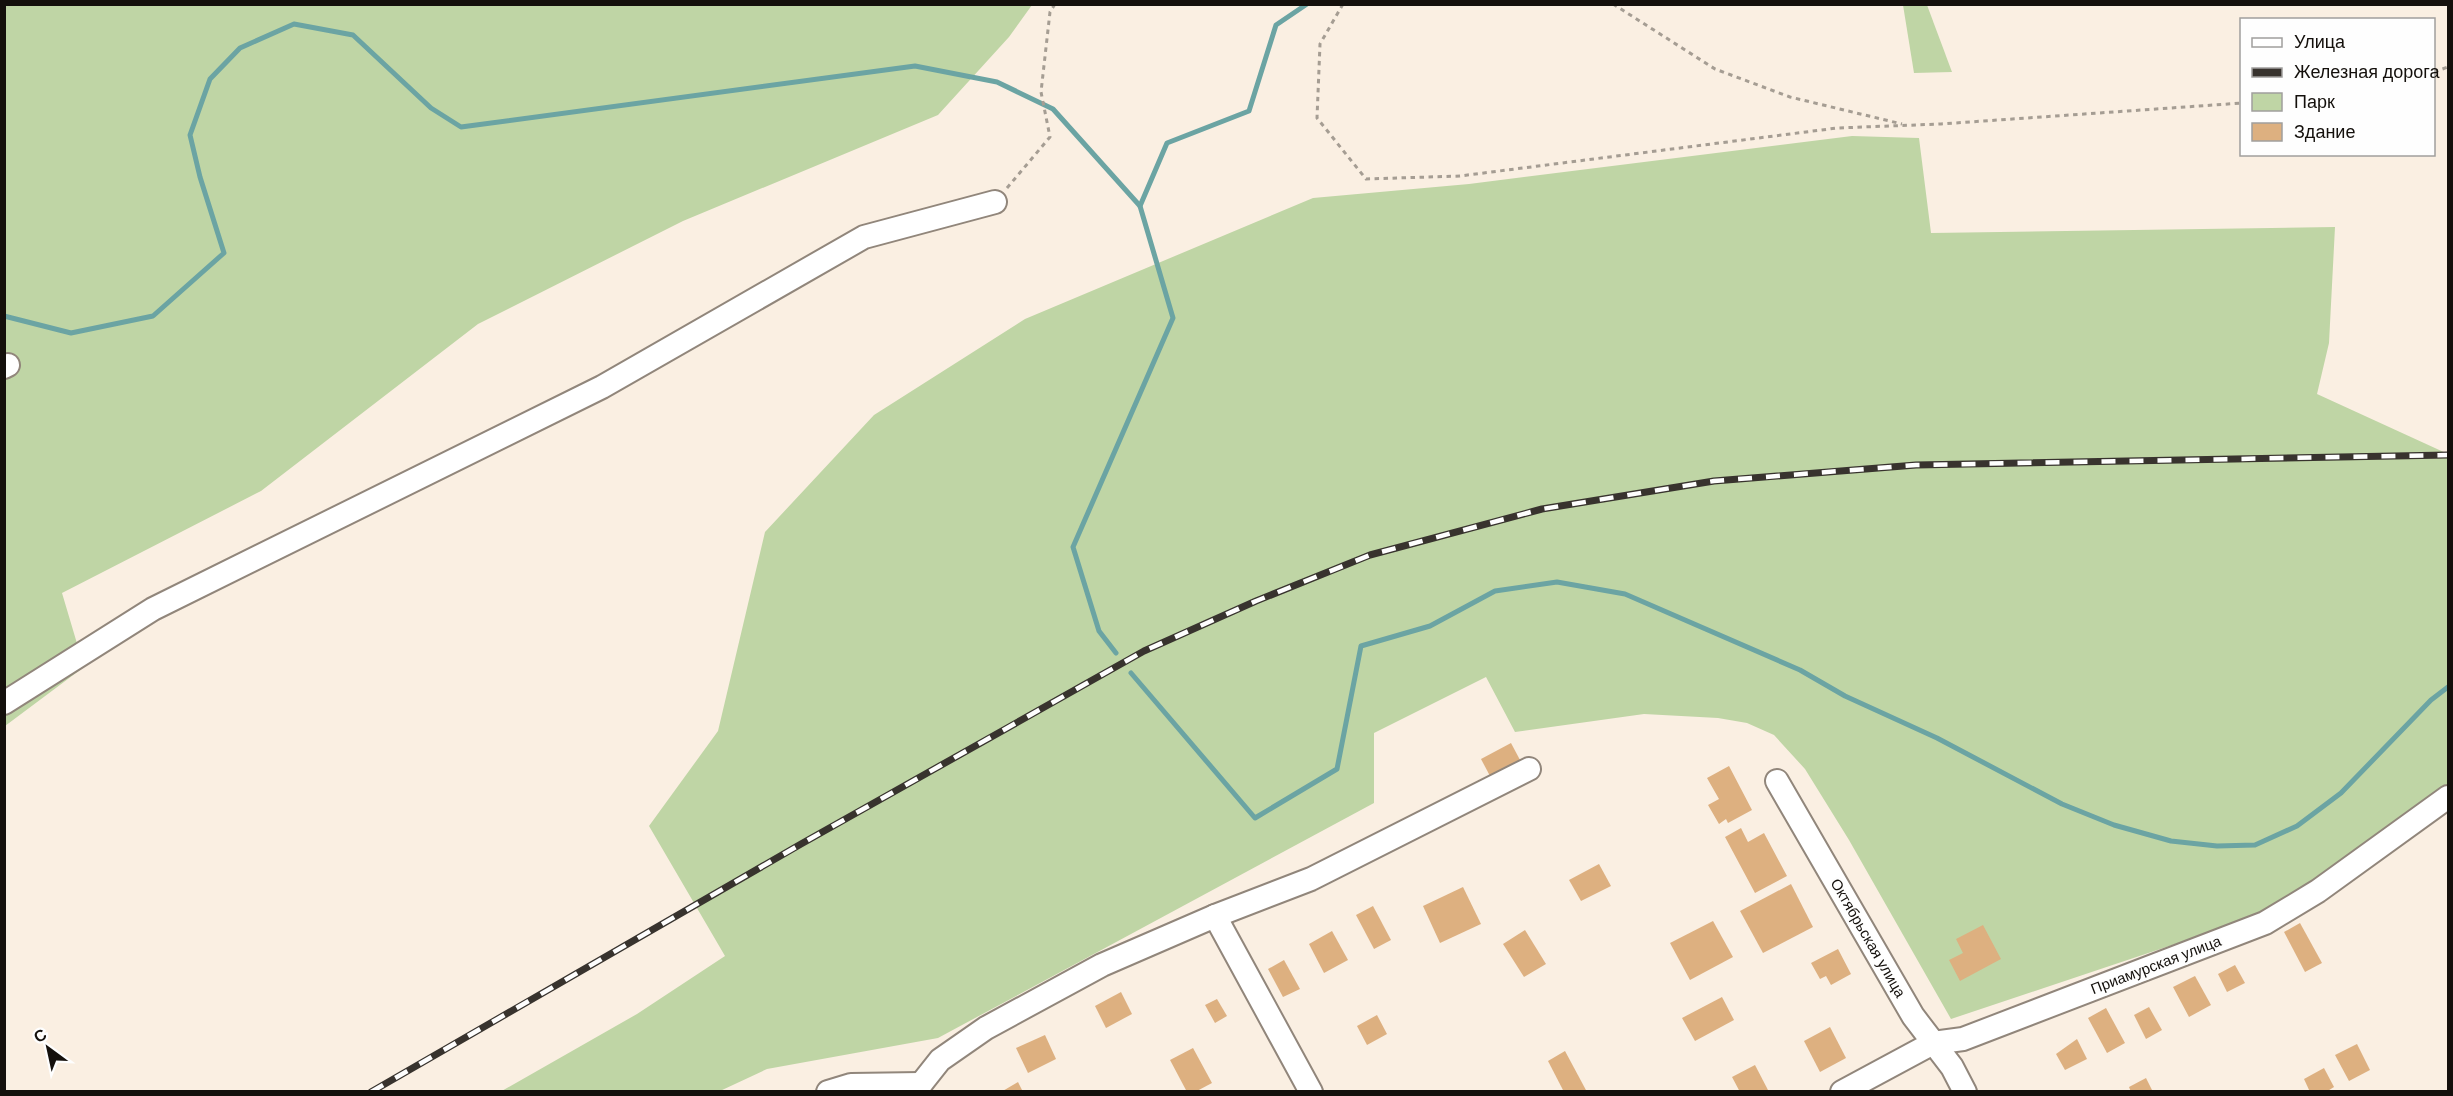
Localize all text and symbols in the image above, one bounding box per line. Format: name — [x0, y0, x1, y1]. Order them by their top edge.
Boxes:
legend — [2240, 18, 2435, 156]
text: Улица — [2294, 30, 2346, 54]
text: Железная дорога — [2294, 60, 2440, 84]
text: Парк — [2294, 90, 2335, 114]
text: Здание — [2294, 120, 2355, 144]
street label: Октябрьская улица — [1826, 875, 1911, 1002]
street label: Приамурская улица — [2088, 931, 2225, 999]
north arrow — [18, 1018, 78, 1078]
text: С — [30, 1024, 51, 1048]

